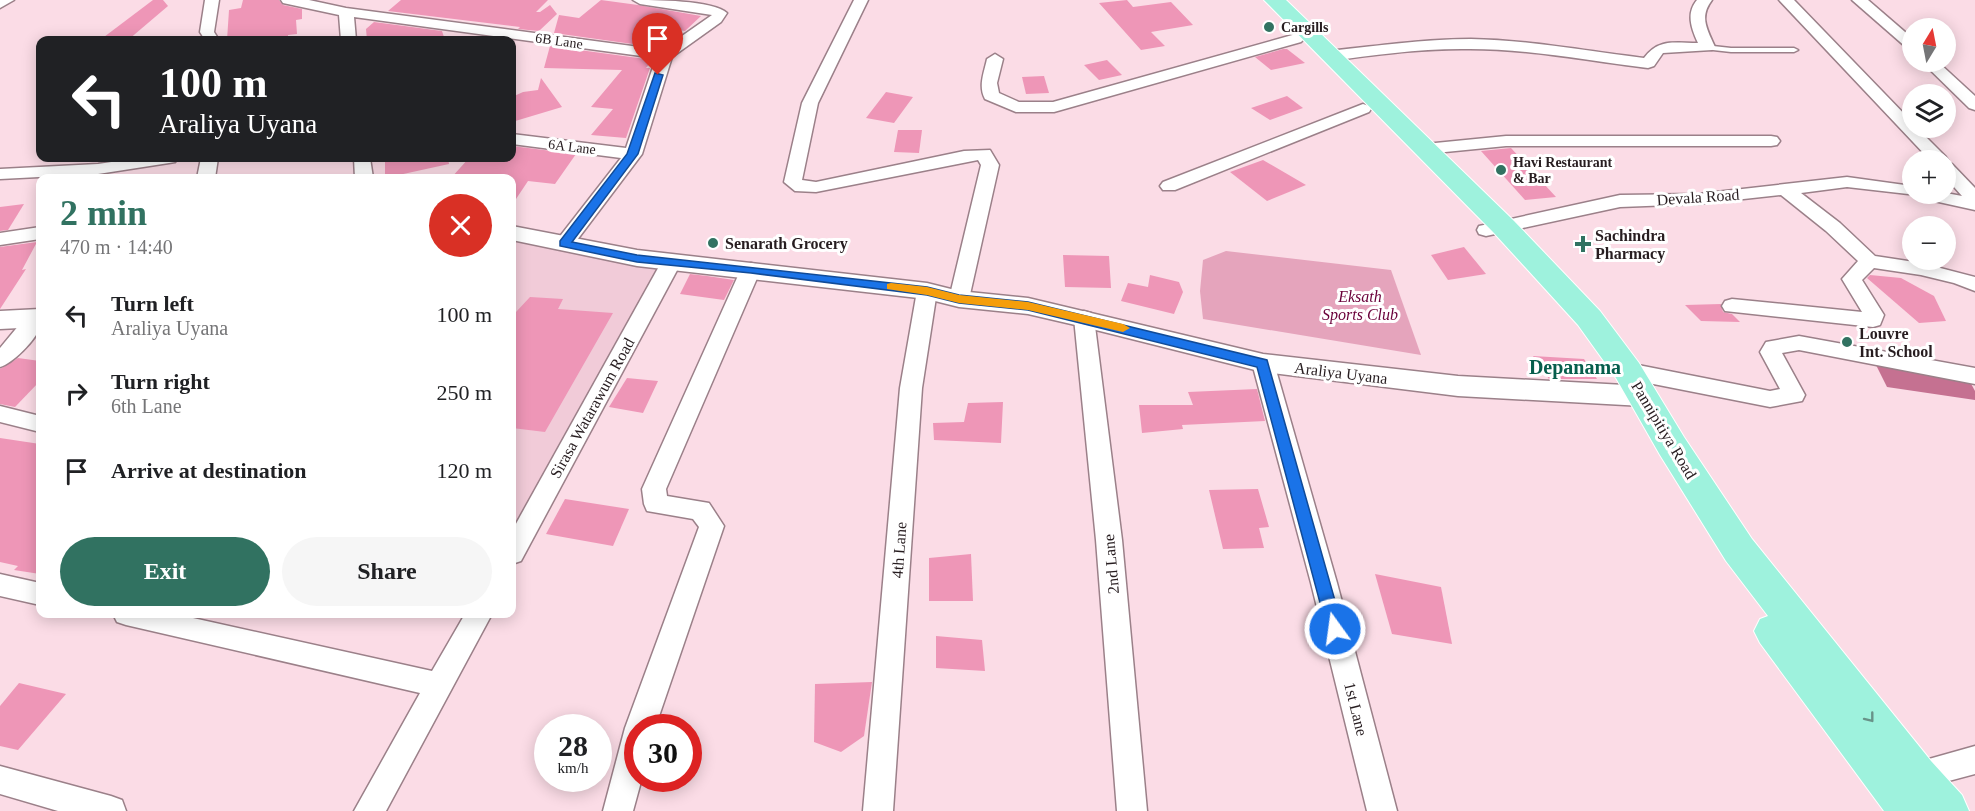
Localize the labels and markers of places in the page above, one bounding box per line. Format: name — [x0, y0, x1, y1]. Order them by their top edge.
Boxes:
pin — [632, 13, 683, 75]
marker: Cargills — [1262, 20, 1276, 34]
place label: Cargills — [1281, 20, 1329, 35]
place label: Havi Restaurant & Bar — [1513, 155, 1613, 186]
marker: Havi Restaurant & Bar — [1494, 163, 1508, 177]
place label: Sachindra Pharmacy — [1595, 227, 1665, 263]
place label: Senarath Grocery — [725, 235, 848, 253]
marker: Senarath Grocery — [706, 236, 720, 250]
marker: Sachindra Pharmacy — [1576, 237, 1590, 251]
place label: Louvre Int. School — [1859, 325, 1933, 360]
marker: Louvre Int. School — [1840, 335, 1854, 349]

